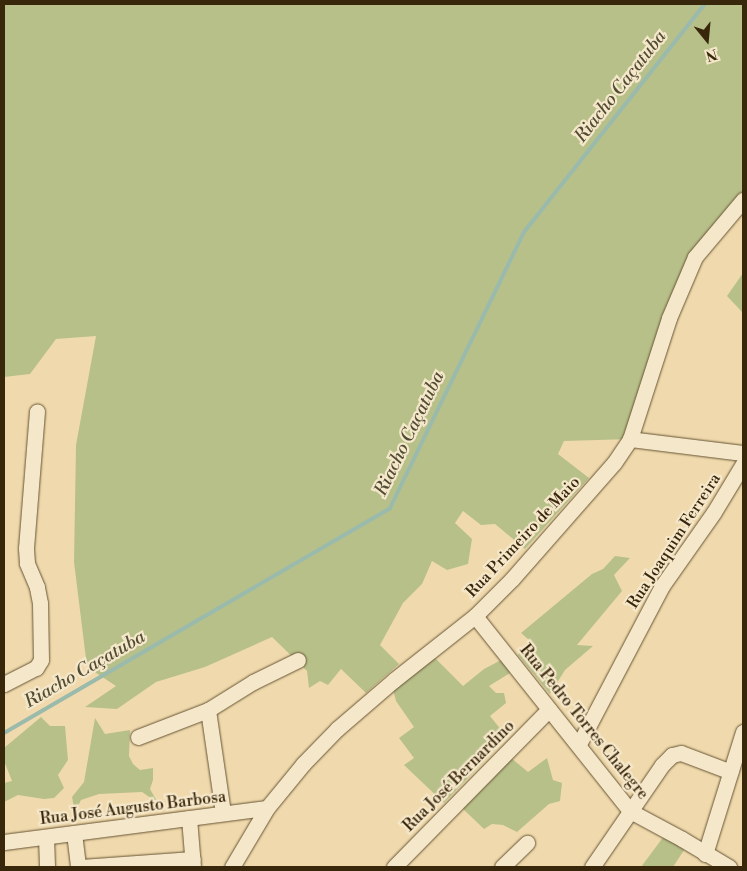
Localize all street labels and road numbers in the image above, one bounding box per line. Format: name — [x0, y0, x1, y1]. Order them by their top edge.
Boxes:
street label: Rua Joaquim Ferreira — [623, 470, 725, 612]
street label: Rua Primeiro de Maio — [462, 473, 584, 601]
street label: Rua Pedro Torres Chalegre — [516, 641, 652, 803]
street label: Rua José Bernardino — [399, 716, 519, 836]
street label: Rua José Augusto Barbosa — [39, 787, 227, 829]

